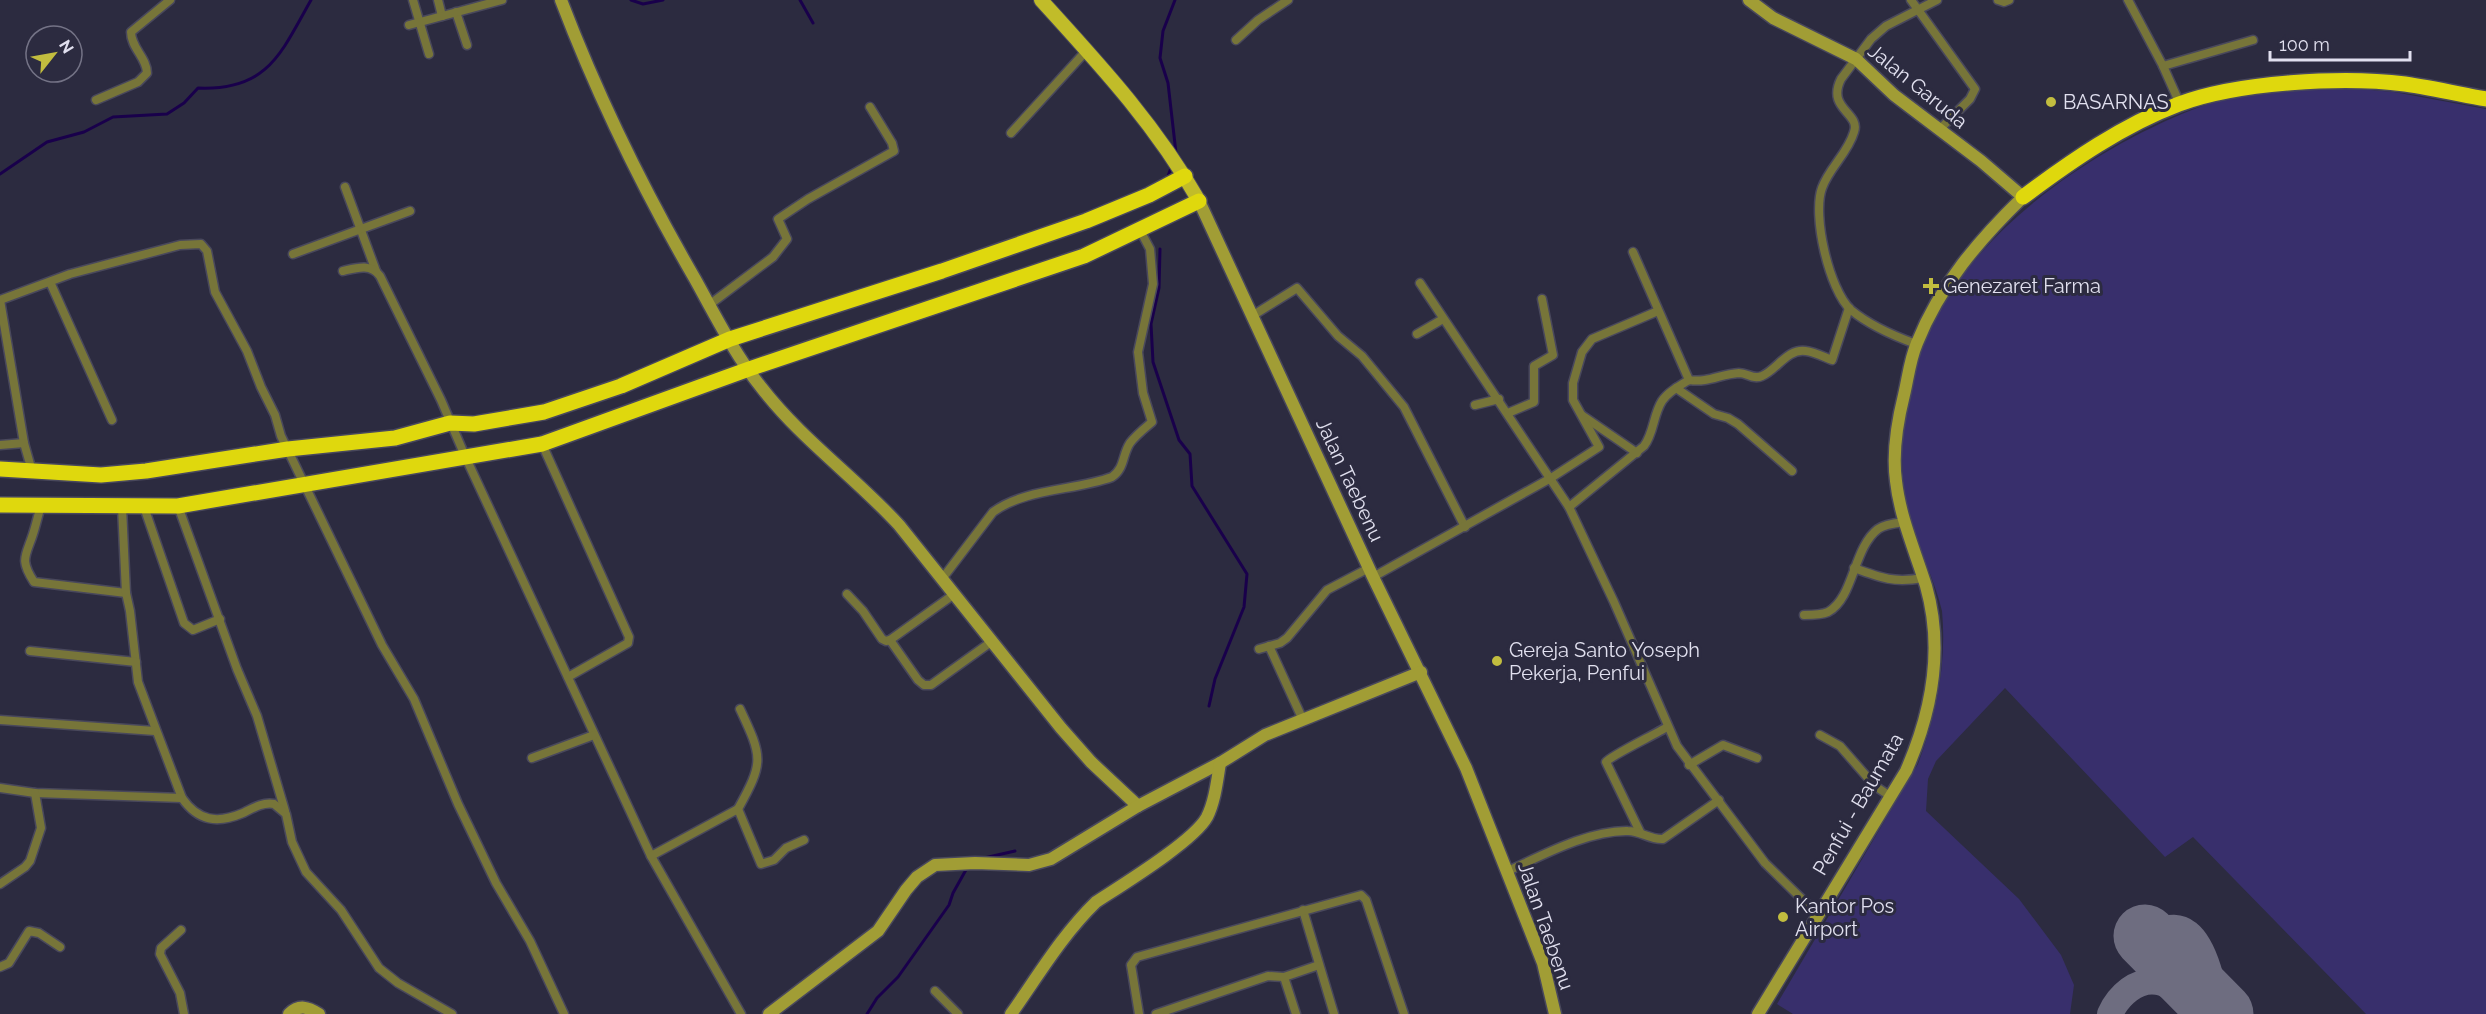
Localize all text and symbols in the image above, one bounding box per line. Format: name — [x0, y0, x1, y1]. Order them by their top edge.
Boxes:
north arrow — [24, 24, 84, 84]
scale bar — [2270, 24, 2410, 62]
text: 100 m — [2279, 34, 2330, 55]
text: N — [55, 36, 78, 57]
street label: Jalan Garuda — [1863, 39, 1973, 133]
place label: BASARNAS — [2063, 90, 2169, 114]
marker: BASARNAS — [2044, 95, 2058, 109]
place label: Genezaret Farma — [1943, 274, 2101, 298]
marker: Genezaret Farma — [1924, 279, 1938, 293]
street label: Jalan Taebenu — [1311, 415, 1389, 545]
place label: Gereja Santo Yoseph Pekerja, Penfui — [1509, 638, 1700, 685]
marker: Gereja Santo Yoseph Pekerja, Penfui — [1490, 654, 1504, 668]
street label: Penfui - Baumata — [1808, 729, 1908, 879]
street label: Jalan Taebenu — [1513, 859, 1579, 993]
place label: Kantor Pos Airport — [1795, 894, 1894, 941]
marker: Kantor Pos Airport — [1776, 910, 1790, 924]

